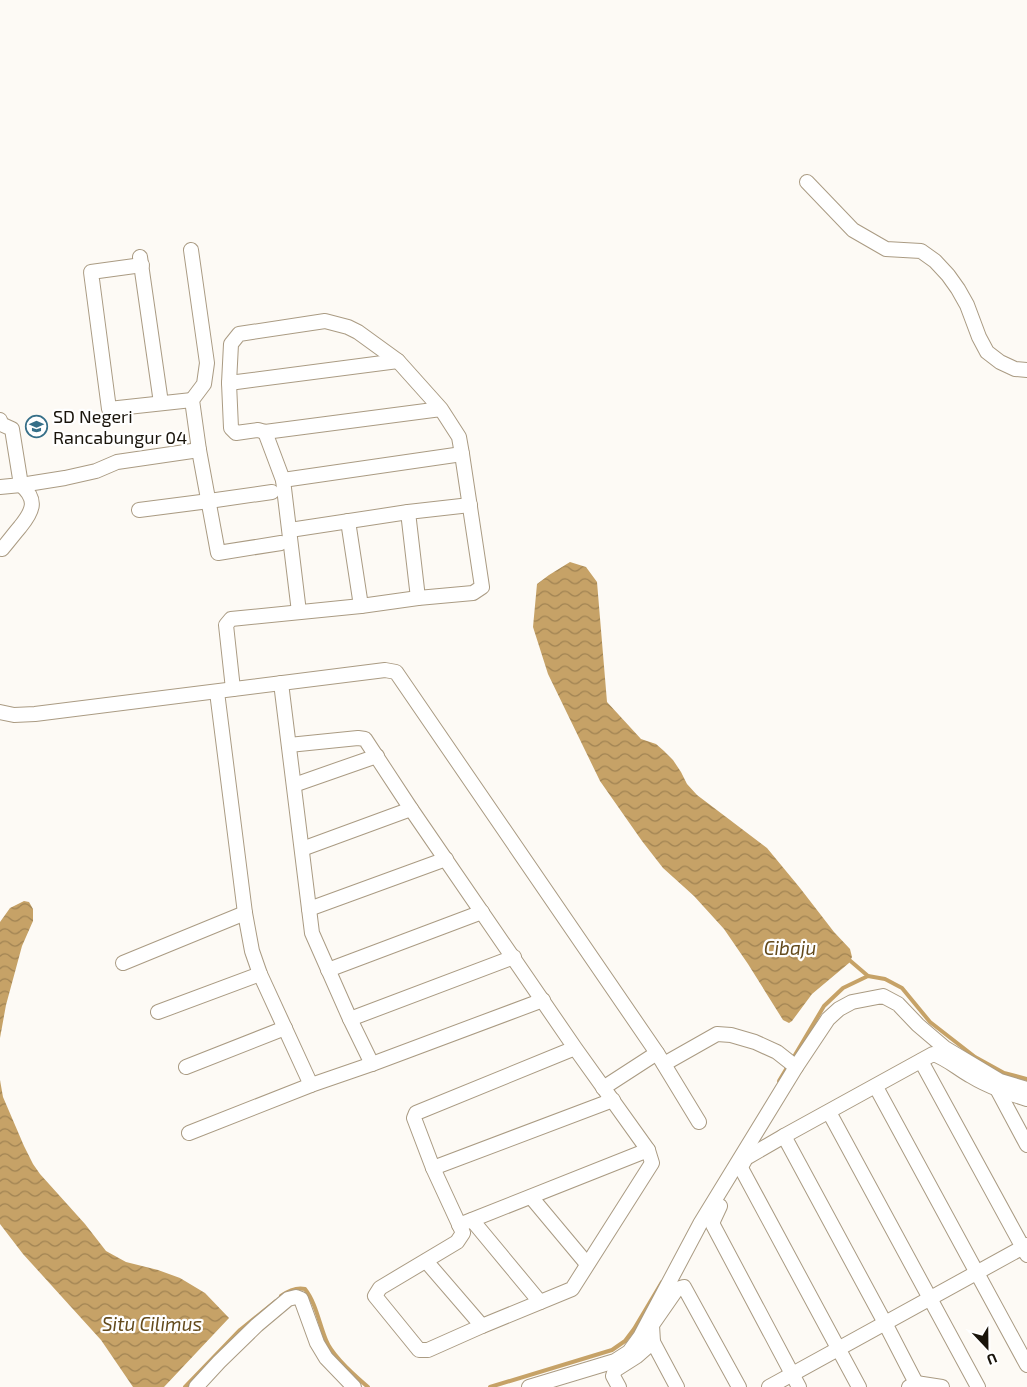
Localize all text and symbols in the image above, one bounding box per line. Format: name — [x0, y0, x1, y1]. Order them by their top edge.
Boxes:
place label: SD Negeri Rancabungur 04 — [53, 405, 187, 448]
school or university icon: SD Negeri Rancabungur 04 — [25, 414, 49, 438]
water label: Cibaju — [764, 936, 816, 959]
water label: Situ Cilimus — [102, 1312, 202, 1335]
north arrow — [962, 1322, 1012, 1372]
text: U — [984, 1350, 1000, 1369]

